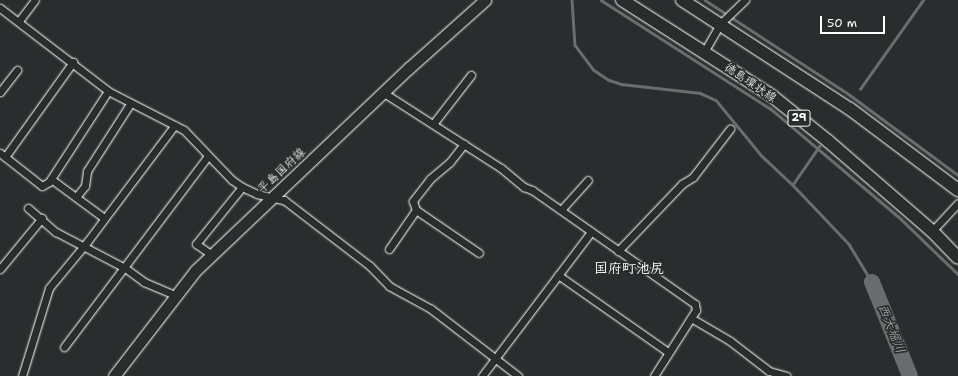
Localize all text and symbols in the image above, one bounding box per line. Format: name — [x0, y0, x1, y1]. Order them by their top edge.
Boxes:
scale bar — [822, 8, 887, 34]
text: 50 m — [827, 15, 857, 31]
street label: 徳島環状線 — [721, 60, 779, 106]
road number: 29 — [787, 109, 811, 127]
street label: 平島国府線 — [255, 145, 309, 197]
district label: 国府町池尻 — [594, 260, 664, 276]
water label: 西大堀川 — [874, 302, 908, 356]

